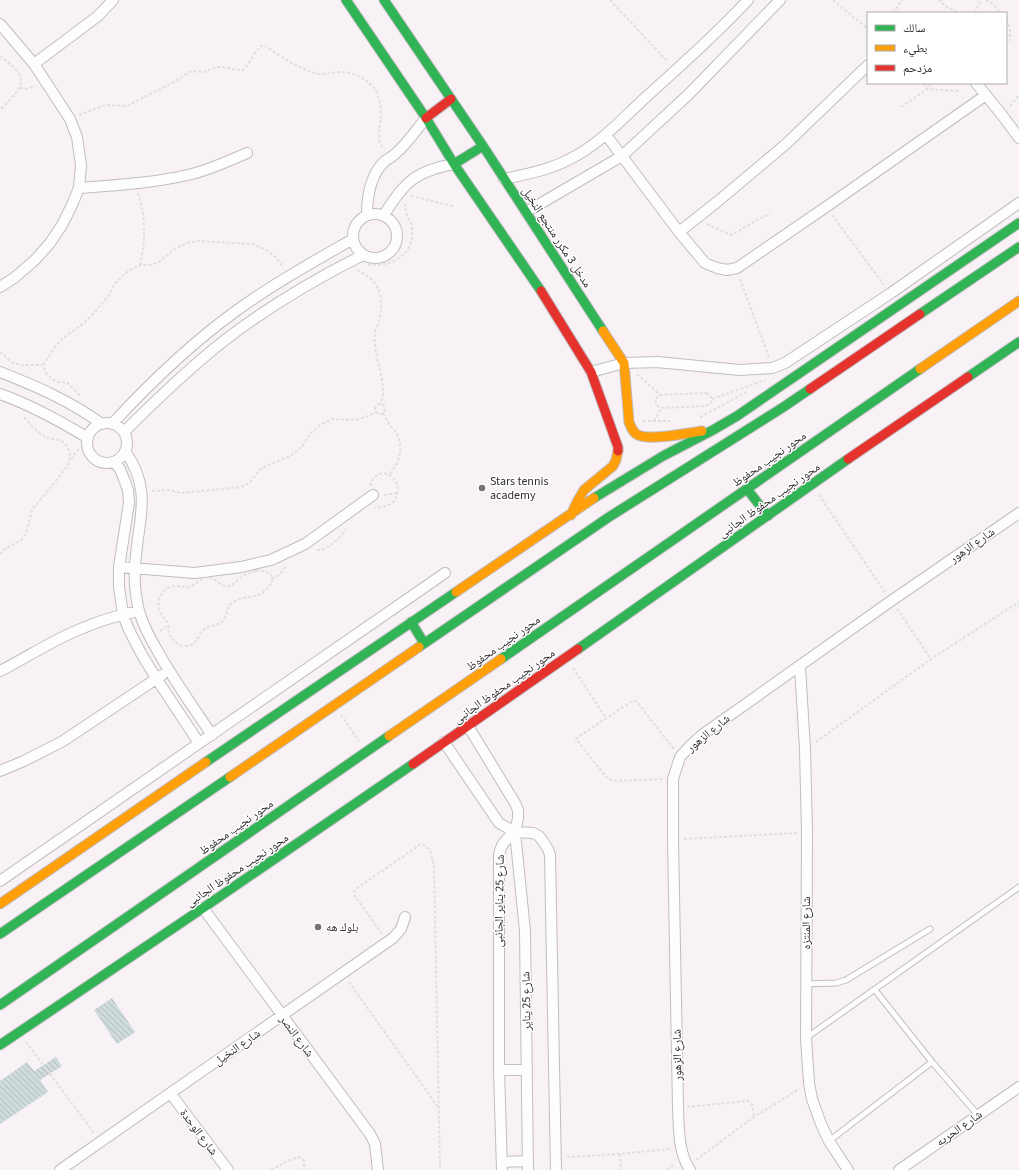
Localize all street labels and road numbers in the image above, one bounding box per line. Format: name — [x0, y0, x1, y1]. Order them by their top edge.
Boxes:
street label: مدخل 3 مكرر منتجع النخيل — [518, 183, 596, 291]
street label: محور نجيب محفوظ — [729, 428, 810, 491]
street label: محور نجيب محفوظ الجانبى — [715, 459, 824, 542]
street label: شارع الزهور — [945, 524, 998, 568]
street label: محور نجيب محفوظ — [463, 612, 544, 675]
street label: محور نجيب محفوظ الجانبى — [450, 645, 559, 728]
street label: شارع الزهور — [682, 710, 734, 757]
street label: محور نجيب محفوظ — [196, 796, 277, 859]
street label: محور نجيب محفوظ الجانبى — [182, 830, 292, 911]
street label: شارع 25 يناير الجانبى — [490, 854, 509, 948]
street label: شارع المنتزه — [798, 896, 815, 950]
street label: شارع 25 يناير — [517, 971, 536, 1032]
street label: شارع النصر — [275, 1011, 318, 1061]
street label: شارع النخيل — [210, 1025, 264, 1070]
street label: شارع الزهور — [669, 1029, 686, 1082]
street label: شارع الوحدة — [175, 1105, 222, 1159]
street label: شارع الحريه — [933, 1106, 986, 1151]

